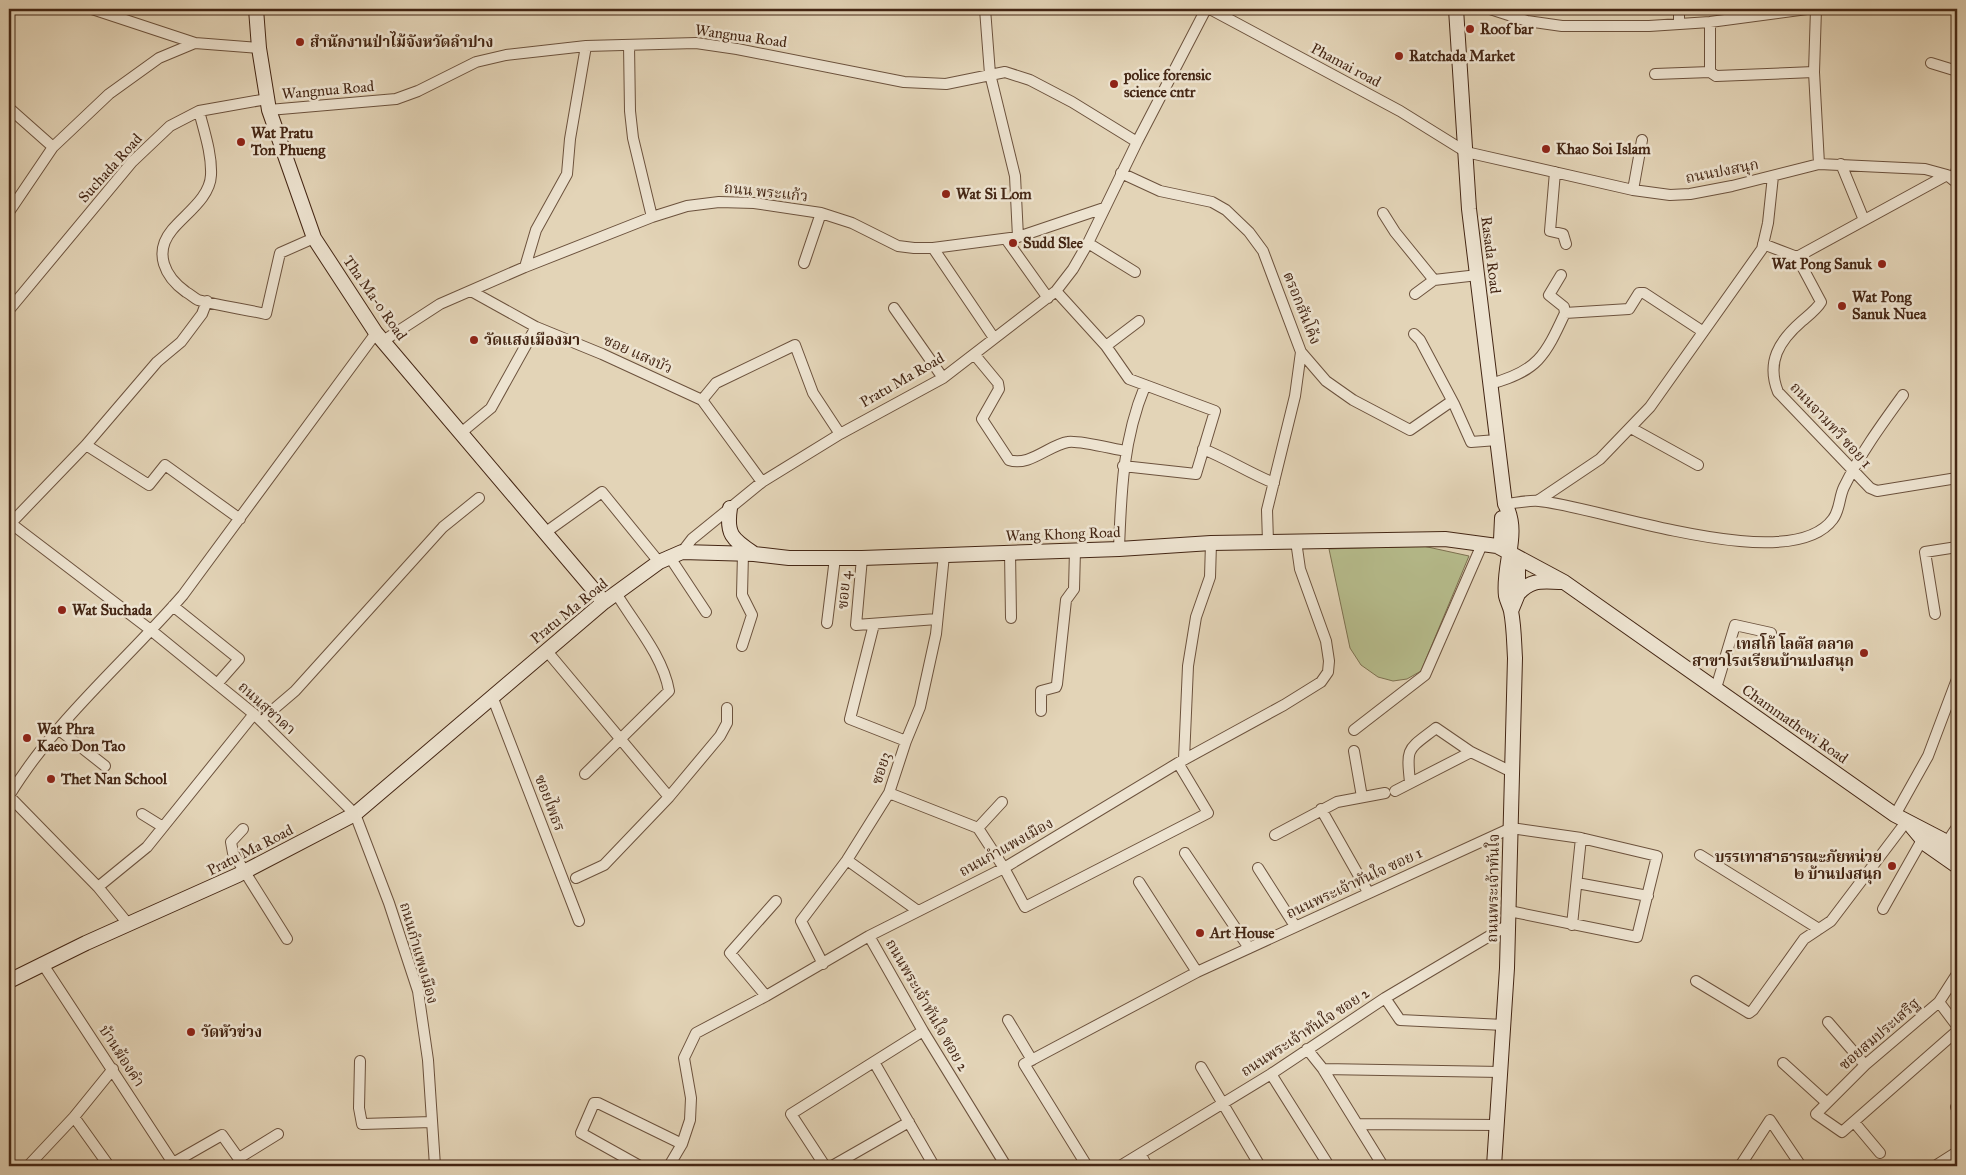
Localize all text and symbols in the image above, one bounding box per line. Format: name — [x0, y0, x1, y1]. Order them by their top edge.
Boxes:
place label: Roof bar — [1480, 20, 1534, 38]
street label: Wangnua Road — [694, 21, 789, 51]
marker: Roof bar — [1464, 23, 1476, 35]
place label: สำนักงานป่าไม้จังหวัดลำปาง — [310, 31, 493, 51]
marker: สำนักงานป่าไม้จังหวัดลำปาง — [294, 36, 306, 48]
street label: Phamai road — [1308, 39, 1384, 91]
place label: Ratchada Market — [1409, 47, 1516, 65]
marker: Ratchada Market — [1393, 50, 1405, 62]
place label: police forensic science cntr — [1123, 66, 1212, 101]
street label: Wangnua Road — [281, 77, 375, 103]
marker: police forensic science cntr — [1108, 78, 1120, 90]
place label: Wat Pratu Ton Phueng — [250, 124, 326, 160]
street label: Suchada Road — [74, 129, 146, 206]
marker: Wat Pratu Ton Phueng — [235, 136, 247, 148]
place label: Khao Soi Islam — [1556, 140, 1651, 158]
marker: Khao Soi Islam — [1540, 143, 1552, 155]
street label: ถนนปงสนุก — [1684, 155, 1761, 189]
street label: ถนน พระแก้ว — [723, 179, 809, 205]
place label: Wat Si Lom — [956, 185, 1032, 203]
marker: Wat Si Lom — [940, 188, 952, 200]
street label: Rasada Road — [1477, 215, 1505, 295]
place label: Sudd Slee — [1023, 234, 1084, 252]
marker: Sudd Slee — [1007, 237, 1019, 249]
street label: Tha Ma-o Road — [339, 252, 411, 344]
place label: Wat Pong Sanuk — [1771, 255, 1873, 274]
marker: Wat Pong Sanuk — [1876, 258, 1888, 270]
street label: ตรอกสันโค้ง — [1279, 268, 1327, 347]
place label: Wat Pong Sanuk Nuea — [1852, 288, 1927, 323]
marker: Wat Pong Sanuk Nuea — [1836, 300, 1848, 312]
place label: วัดแสงเมืองมา — [484, 331, 580, 349]
street label: ซอย แสงบัว — [601, 331, 675, 377]
marker: วัดแสงเมืองมา — [468, 334, 480, 346]
street label: Pratu Ma Road — [857, 348, 948, 411]
street label: ถนนจามทวี ซอย 1 — [1786, 378, 1876, 472]
street label: Wang Khong Road — [1005, 523, 1121, 545]
street label: ซอย 4 — [833, 569, 855, 610]
street label: Pratu Ma Road — [527, 574, 612, 648]
place label: Wat Suchada — [72, 601, 153, 619]
marker: Wat Suchada — [56, 604, 68, 616]
place label: เทสโก้ โลตัส ตลาด สาขาโรงเรียนบ้านปงสนุก — [1692, 633, 1854, 672]
marker: เทสโก้ โลตัส ตลาด สาขาโรงเรียนบ้านปงสนุก — [1858, 647, 1870, 659]
street label: ถนนสุชาดา — [233, 677, 299, 740]
street label: Chammathewi Road — [1738, 681, 1852, 768]
place label: Wat Phra Kaeo Don Tao — [37, 720, 126, 755]
marker: Wat Phra Kaeo Don Tao — [21, 732, 33, 744]
street label: ซอย3 — [867, 750, 895, 786]
place label: Thet Nan School — [60, 770, 168, 788]
street label: ซอยไพธร — [531, 772, 571, 834]
marker: Thet Nan School — [45, 773, 57, 785]
street label: ถนนกำแพงเมือง — [956, 814, 1056, 880]
street label: Pratu Ma Road — [204, 820, 296, 879]
street label: ถนนพระเจ้าทันใจ — [1481, 833, 1503, 943]
street label: ถนนพระเจ้าทันใจ ซอย 1 — [1282, 842, 1425, 922]
place label: บรรเทาสาธารณะภัยหน่วย ๒ บ้านปงสนุก — [1715, 848, 1882, 885]
marker: บรรเทาสาธารณะภัยหน่วย ๒ บ้านปงสนุก — [1886, 860, 1898, 872]
street label: ถนนกำแพงเมือง — [396, 900, 442, 1006]
place label: Art House — [1209, 924, 1275, 942]
marker: Art House — [1194, 927, 1206, 939]
street label: ถนนพระเจ้าทันใจ ซอย 2 — [882, 935, 974, 1075]
street label: ถนนพระเจ้าทันใจ ซอย 2 — [1236, 982, 1373, 1080]
street label: ซอยสมประเสริฐ — [1835, 994, 1923, 1074]
street label: บ้านฆ้องคำ — [96, 1022, 148, 1090]
place label: วัดหัวข่วง — [201, 1023, 262, 1041]
marker: วัดหัวข่วง — [185, 1026, 197, 1038]

